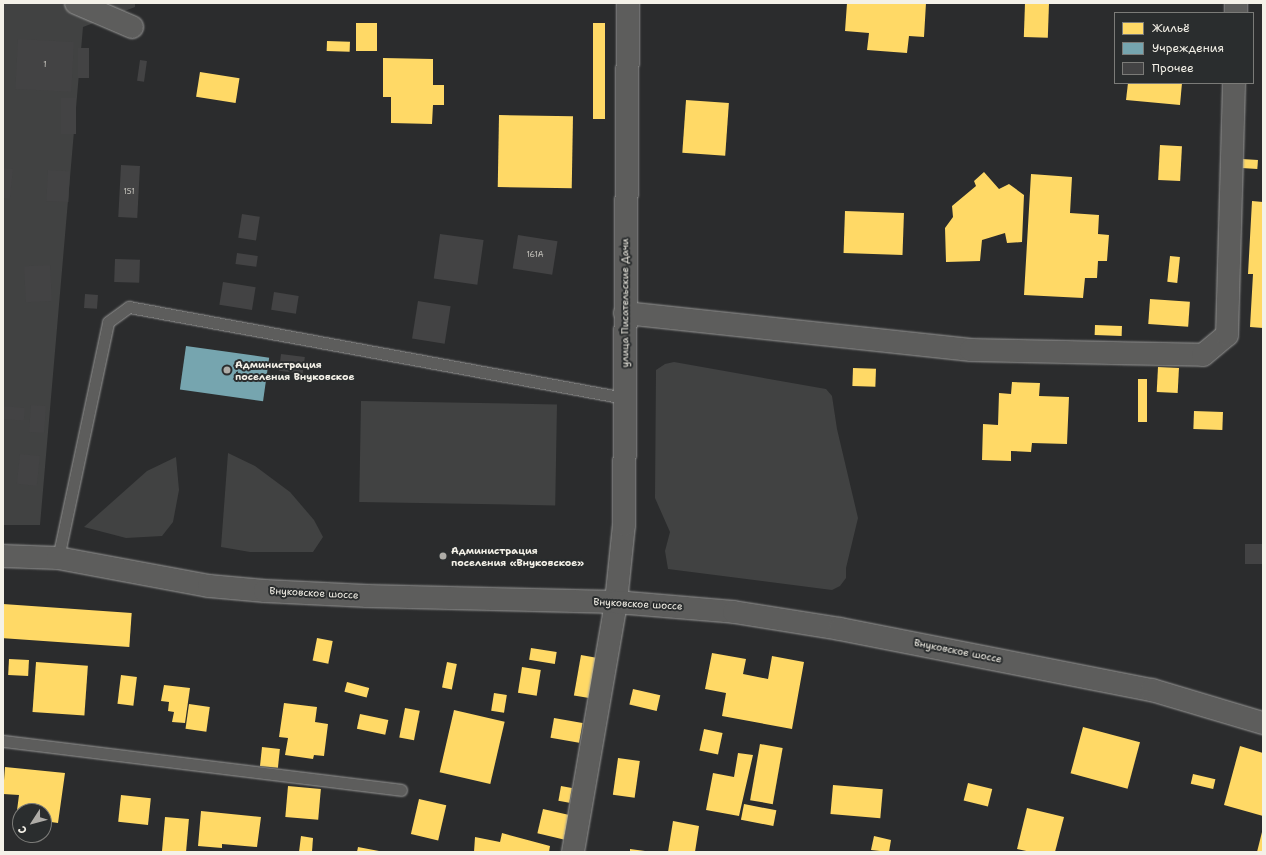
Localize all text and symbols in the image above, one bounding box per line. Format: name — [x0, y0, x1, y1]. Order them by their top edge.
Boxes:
legend — [1114, 12, 1254, 84]
text: Жильё — [1152, 20, 1190, 36]
text: Учреждения — [1152, 40, 1224, 56]
house number: 1 — [43, 60, 47, 70]
text: Прочее — [1152, 60, 1194, 76]
house number: 151 — [123, 187, 135, 197]
street label: улица Писательские Дачи — [619, 238, 631, 368]
house number: 161А — [526, 250, 544, 260]
place label: Администрация поселения Внуковское — [235, 358, 354, 382]
marker: Администрация поселения Внуковское — [222, 365, 232, 375]
place label: Администрация поселения «Внуковское» — [451, 544, 584, 568]
marker: Администрация поселения «Внуковское» — [438, 551, 448, 561]
street label: Внуковское шоссе — [269, 585, 359, 601]
street label: Внуковское шоссе — [593, 596, 683, 612]
street label: Внуковское шоссе — [913, 637, 1003, 665]
north arrow — [12, 803, 52, 843]
text: С — [15, 823, 31, 837]

